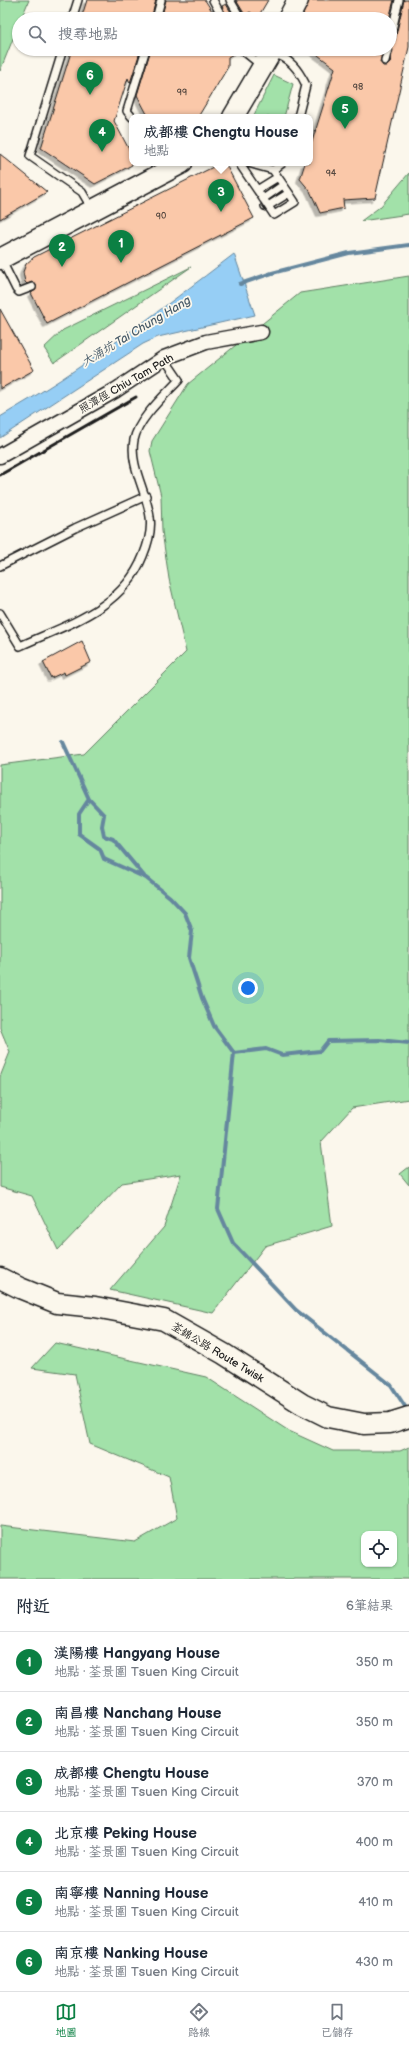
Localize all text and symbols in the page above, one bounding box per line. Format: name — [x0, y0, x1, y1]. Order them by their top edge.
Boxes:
search box — [12, 12, 397, 56]
icon: search — [26, 23, 48, 45]
text: 搜尋地點 — [58, 25, 118, 44]
pin: 6 — [77, 62, 103, 95]
house number: 98 — [353, 82, 363, 93]
house number: 99 — [177, 87, 187, 98]
pin: 5 — [332, 96, 358, 129]
popup — [129, 114, 313, 166]
pin: 4 — [89, 119, 115, 152]
text: 成都樓 Chengtu House — [144, 123, 298, 142]
text: 地點 — [144, 143, 170, 159]
house number: 94 — [326, 168, 337, 179]
pin: 3 — [208, 179, 234, 212]
house number: 90 — [156, 211, 166, 222]
pin: 1 — [108, 230, 134, 263]
pin: 2 — [49, 234, 75, 267]
water label: 大涌坑 Tai Chung Hang — [79, 293, 194, 370]
street label: 照潭徑 Chiu Tam Path — [77, 351, 176, 416]
your location — [238, 978, 258, 998]
street label: 荃錦公路 Route Twisk — [169, 1320, 267, 1386]
map controls — [361, 1531, 397, 1567]
button: locate — [361, 1531, 397, 1567]
text: 附近 — [16, 1597, 50, 1617]
text: 6筆結果 — [346, 1598, 393, 1614]
text: 漢陽樓 Hangyang House — [54, 1644, 220, 1663]
text: 1 — [26, 1654, 32, 1670]
text: 350 m — [356, 1654, 393, 1670]
text: 地點 · 荃景圍 Tsuen King Circuit — [54, 1664, 239, 1680]
text: 南昌樓 Nanchang House — [54, 1704, 221, 1723]
text: 2 — [25, 1714, 33, 1730]
text: 350 m — [356, 1714, 393, 1730]
text: 地點 · 荃景圍 Tsuen King Circuit — [54, 1724, 239, 1740]
text: 成都樓 Chengtu House — [54, 1764, 209, 1783]
text: 3 — [25, 1774, 33, 1790]
text: 370 m — [357, 1774, 393, 1790]
text: 地點 · 荃景圍 Tsuen King Circuit — [54, 1784, 239, 1800]
text: 北京樓 Peking House — [54, 1824, 197, 1843]
text: 4 — [25, 1834, 33, 1850]
text: 400 m — [356, 1834, 393, 1850]
text: 地點 · 荃景圍 Tsuen King Circuit — [54, 1844, 239, 1860]
text: 南寧樓 Nanning House — [54, 1884, 208, 1903]
text: 5 — [25, 1894, 33, 1910]
text: 410 m — [358, 1894, 393, 1910]
text: 地點 · 荃景圍 Tsuen King Circuit — [54, 1904, 239, 1920]
text: 南京樓 Nanking House — [54, 1944, 208, 1963]
text: 6 — [25, 1954, 33, 1970]
text: 430 m — [355, 1954, 393, 1970]
text: 地點 · 荃景圍 Tsuen King Circuit — [54, 1964, 239, 1980]
tab: 地圖 — [55, 2001, 77, 2039]
tab: 路線 — [188, 2001, 210, 2039]
tab: 已儲存 — [321, 2001, 354, 2039]

